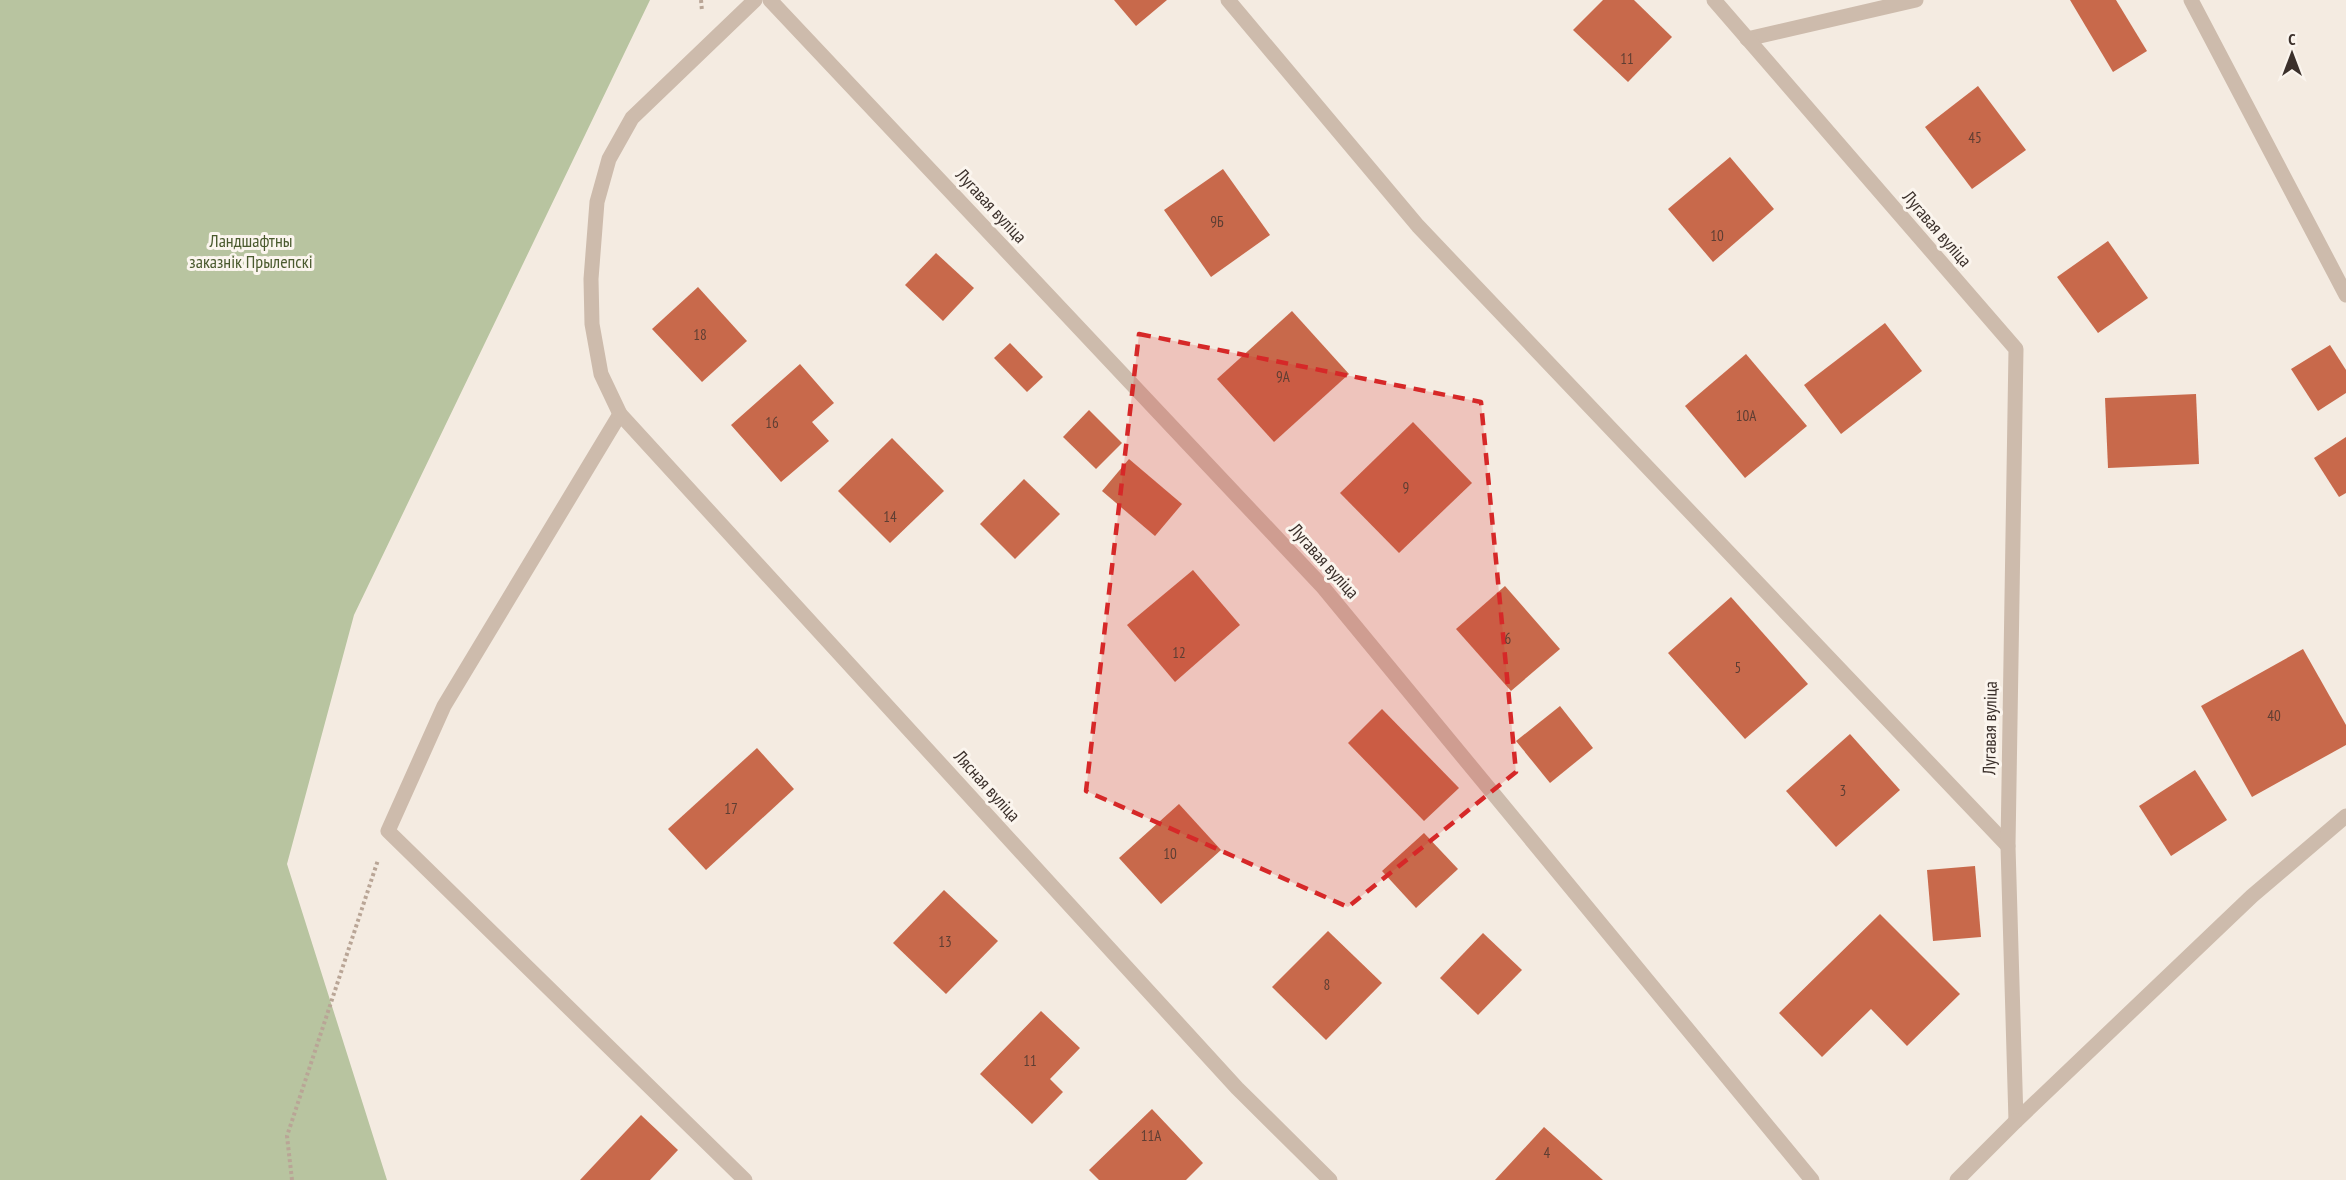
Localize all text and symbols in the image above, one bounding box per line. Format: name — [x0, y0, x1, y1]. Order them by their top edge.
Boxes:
north arrow — [2262, 24, 2322, 84]
text: С — [2288, 29, 2296, 49]
house number: 11 — [1620, 49, 1634, 68]
house number: 45 — [1968, 128, 1982, 147]
street label: Лугавая вуліца — [950, 163, 1032, 248]
street label: Лугавая вуліца — [1897, 185, 1977, 272]
house number: 9Б — [1210, 212, 1224, 231]
house number: 10 — [1710, 226, 1724, 245]
park label: Ландшафтны заказнік Прылепскі — [189, 229, 313, 273]
house number: 18 — [693, 325, 707, 344]
house number: 9А — [1276, 367, 1291, 386]
house number: 10А — [1736, 406, 1757, 425]
house number: 16 — [765, 413, 779, 432]
house number: 9 — [1403, 478, 1409, 497]
house number: 14 — [883, 507, 897, 526]
street label: Лугавая вуліца — [1284, 517, 1364, 603]
house number: 6 — [1505, 629, 1512, 648]
house number: 12 — [1172, 643, 1186, 662]
house number: 5 — [1735, 658, 1741, 677]
street label: Лугавая вуліца — [1977, 681, 2002, 776]
house number: 40 — [2267, 706, 2281, 725]
street label: Лясная вуліца — [949, 744, 1025, 826]
house number: 3 — [1840, 781, 1846, 800]
house number: 17 — [724, 799, 738, 818]
house number: 10 — [1163, 844, 1177, 863]
house number: 13 — [938, 932, 952, 951]
house number: 8 — [1324, 975, 1330, 994]
house number: 11 — [1023, 1051, 1037, 1070]
house number: 11А — [1141, 1126, 1162, 1145]
house number: 4 — [1544, 1143, 1551, 1162]

